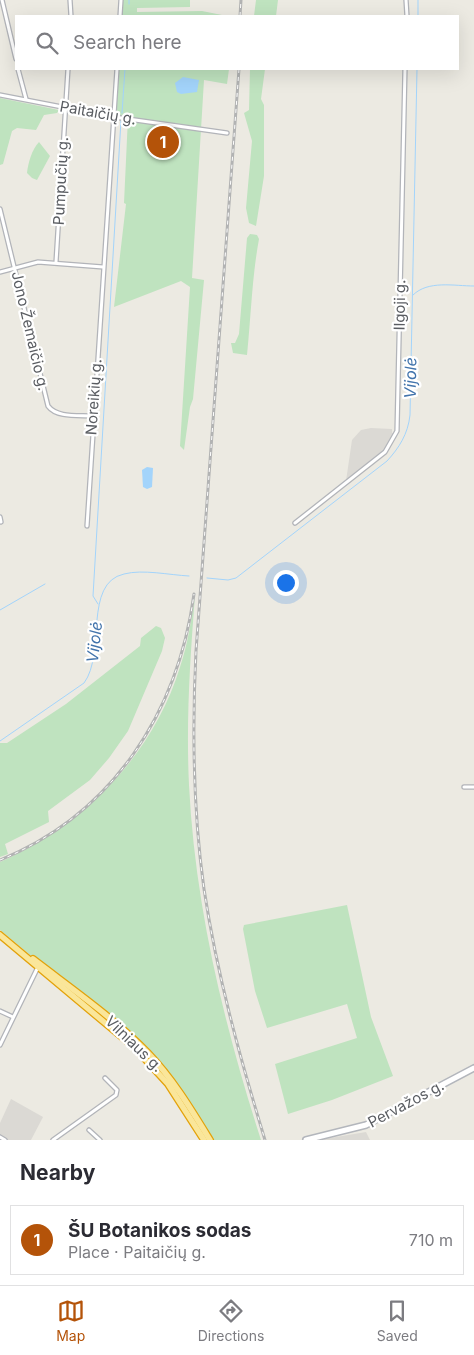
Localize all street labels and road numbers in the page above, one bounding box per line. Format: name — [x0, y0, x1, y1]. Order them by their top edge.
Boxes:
street label: Paitaičių g. — [58, 96, 138, 129]
street label: Pumpučių g. — [49, 136, 72, 226]
street label: Jono Žemaičio g. — [8, 269, 53, 392]
street label: Ilgoji g. — [390, 279, 409, 331]
street label: Noreikių g. — [81, 358, 106, 436]
street label: Vilniaus g. — [101, 1011, 167, 1076]
street label: Pervažos g. — [364, 1076, 447, 1132]

